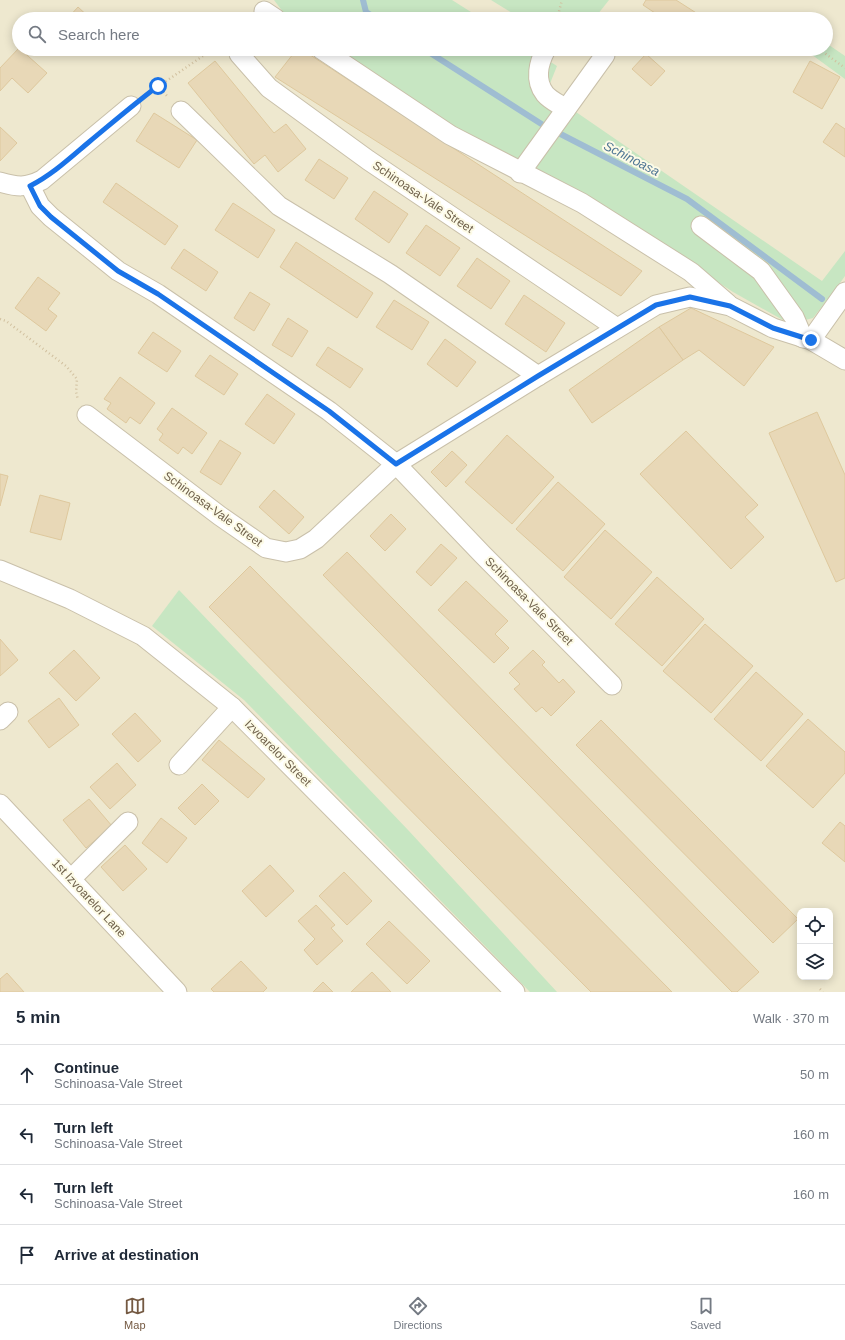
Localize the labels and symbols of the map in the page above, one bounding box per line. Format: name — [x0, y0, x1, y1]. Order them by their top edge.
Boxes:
route start — [149, 77, 167, 95]
water label: Schinoasa — [601, 138, 662, 179]
street label: Schinoasa-Vale Street — [370, 158, 477, 236]
route end — [802, 331, 820, 349]
street label: Schinoasa-Vale Street — [161, 469, 266, 550]
street label: Schinoasa-Vale Street — [482, 554, 576, 648]
street label: Izvoarelor Street — [242, 717, 315, 790]
street label: 1st Izvoarelor Lane — [49, 856, 129, 940]

